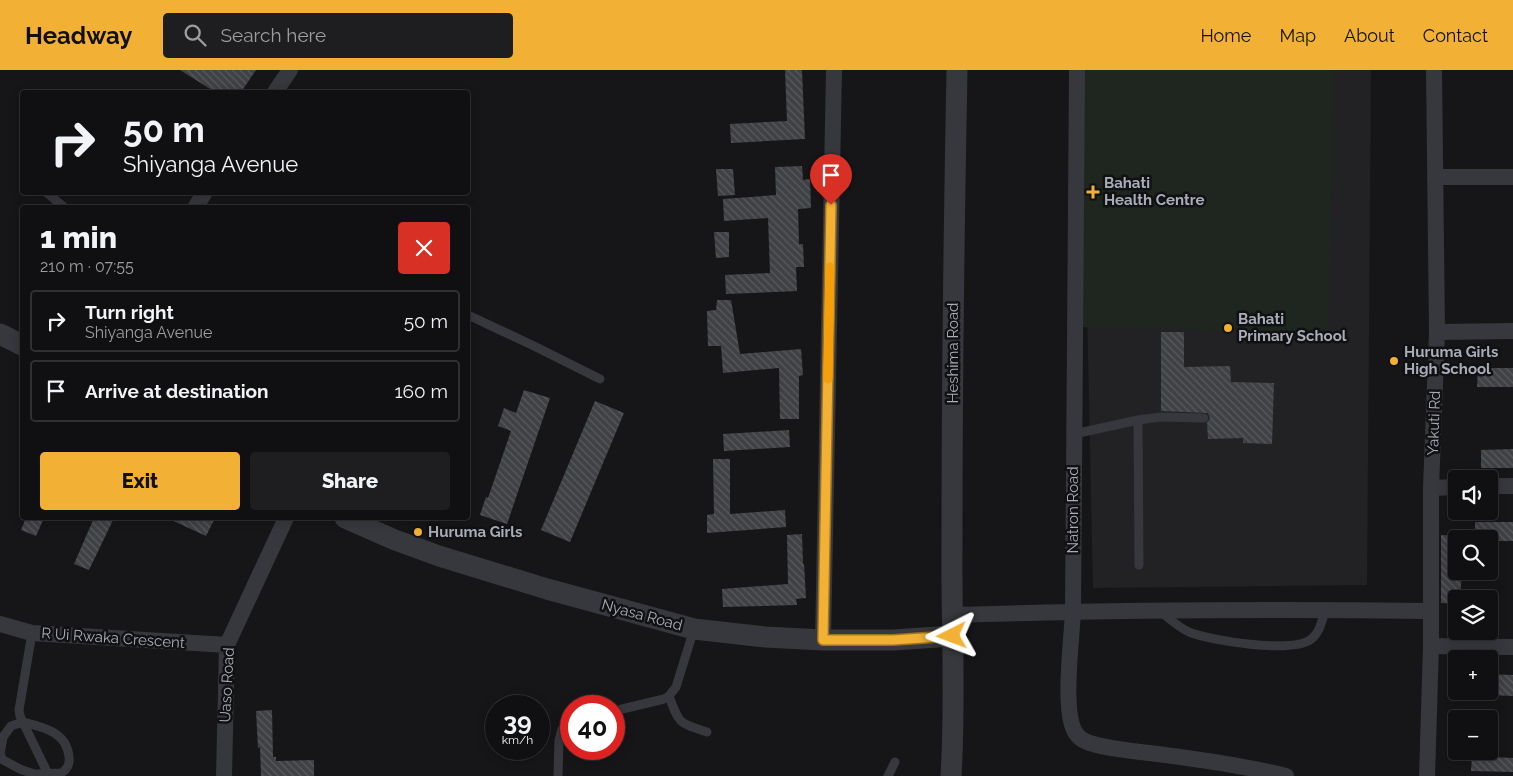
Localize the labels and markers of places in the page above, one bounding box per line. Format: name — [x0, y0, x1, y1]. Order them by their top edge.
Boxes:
pin — [810, 154, 852, 205]
place label: Bahati Health Centre — [1104, 174, 1204, 209]
marker: Bahati Health Centre — [1086, 185, 1100, 199]
place label: Bahati Primary School — [1238, 310, 1347, 345]
marker: Bahati Primary School — [1222, 322, 1234, 334]
place label: Huruma Girls High School — [1404, 343, 1498, 378]
marker: Huruma Girls High School — [1388, 355, 1400, 367]
place label: Huruma Girls — [428, 523, 522, 541]
marker: Huruma Girls — [412, 526, 424, 538]

